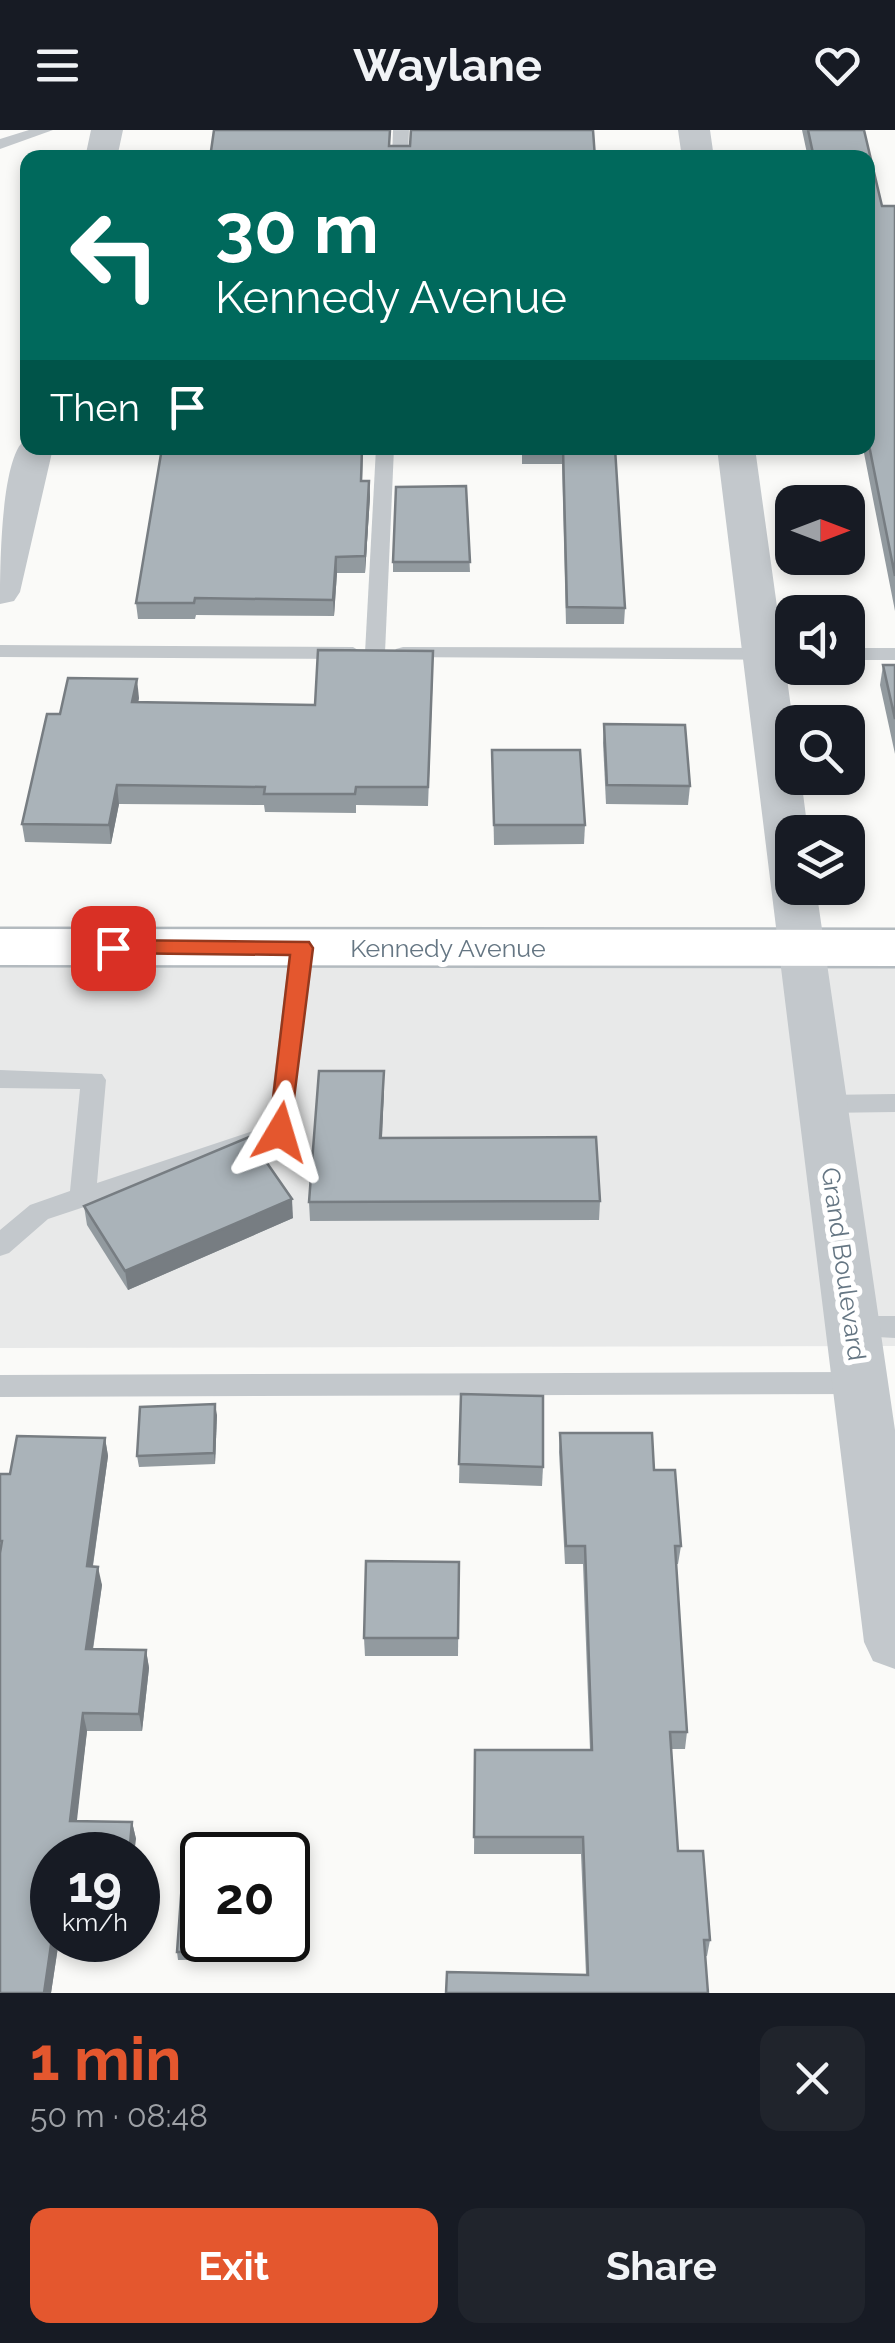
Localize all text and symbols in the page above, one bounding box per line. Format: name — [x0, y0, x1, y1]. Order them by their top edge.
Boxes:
icon: menu — [30, 38, 85, 93]
icon: heart — [810, 38, 865, 93]
text: Waylane — [353, 39, 542, 92]
text: 30 m — [215, 187, 379, 269]
icon: left — [50, 190, 180, 320]
text: Kennedy Avenue — [215, 271, 567, 324]
icon: arrive — [160, 380, 215, 435]
text: Then — [50, 385, 140, 430]
north arrow — [775, 485, 865, 575]
map controls — [775, 485, 865, 905]
button: sound — [775, 595, 865, 685]
button: search — [775, 705, 865, 795]
button: layers — [775, 815, 865, 905]
pin — [71, 906, 156, 991]
icon: arrive — [86, 921, 141, 976]
street label: Kennedy Avenue — [350, 933, 546, 963]
position arrow — [228, 1080, 332, 1184]
street label: Grand Boulevard — [816, 1165, 872, 1363]
speed limit sign: 20 — [180, 1832, 310, 1962]
text: 19 — [68, 1855, 122, 1914]
text: km/h — [62, 1907, 128, 1937]
text: 1 min — [30, 2024, 181, 2094]
button: close — [760, 2026, 865, 2131]
text: 50 m · 08:48 — [30, 2097, 208, 2134]
button: Exit — [30, 2208, 438, 2323]
button: Share — [458, 2208, 865, 2323]

